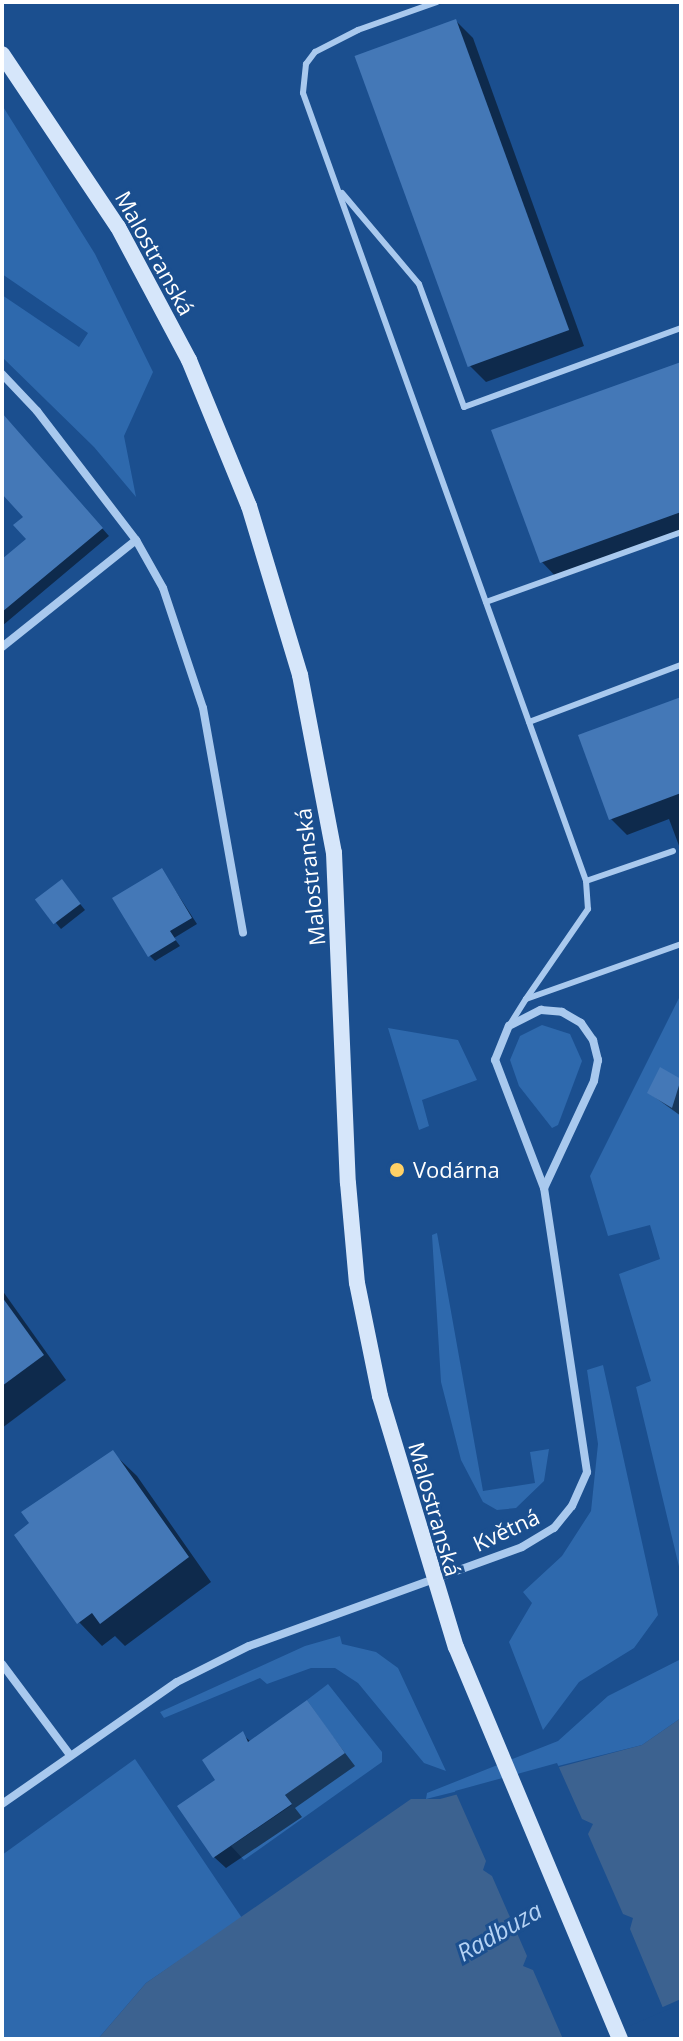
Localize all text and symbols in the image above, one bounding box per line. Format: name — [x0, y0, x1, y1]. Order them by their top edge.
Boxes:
street label: Malostranská — [110, 186, 200, 320]
street label: Malostranská — [290, 807, 330, 947]
place label: Vodárna — [413, 1157, 500, 1183]
marker: Vodárna — [388, 1161, 406, 1179]
street label: Malostranská — [403, 1439, 467, 1579]
street label: Květná — [469, 1503, 543, 1557]
water label: Radbuza — [451, 1895, 547, 1967]

